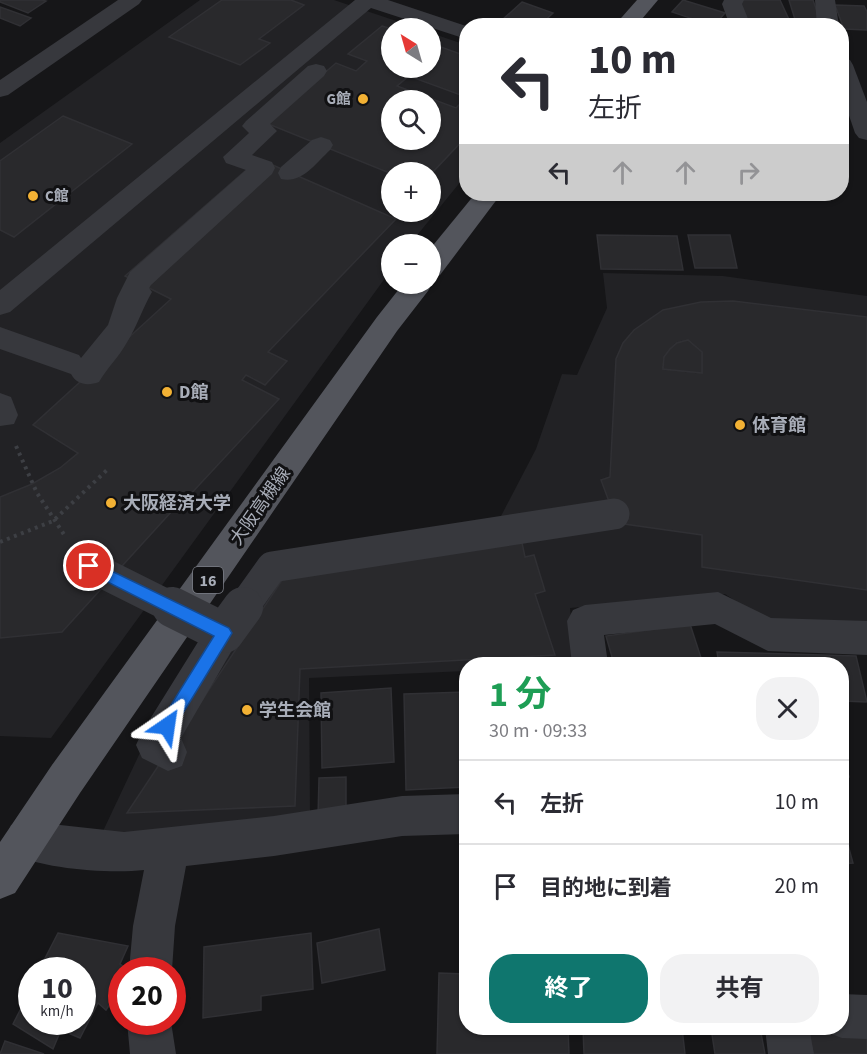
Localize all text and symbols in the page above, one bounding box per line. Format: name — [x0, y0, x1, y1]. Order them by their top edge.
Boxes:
north arrow — [381, 18, 441, 78]
map controls — [381, 18, 441, 294]
text: 10 m — [588, 30, 677, 90]
icon: left — [489, 42, 567, 120]
place label: G館 — [326, 89, 351, 110]
text: 左折 — [588, 89, 642, 128]
button: search — [381, 90, 441, 150]
marker: G館 — [356, 92, 370, 106]
icon: left — [543, 156, 576, 189]
icon: ahead — [606, 156, 639, 189]
icon: ahead — [669, 156, 702, 189]
icon: right — [732, 156, 765, 189]
button: + — [381, 162, 441, 222]
place label: C館 — [45, 186, 69, 207]
marker: C館 — [26, 189, 40, 203]
button: − — [381, 234, 441, 294]
place label: D館 — [179, 380, 208, 405]
marker: D館 — [160, 385, 174, 399]
place label: 体育館 — [752, 413, 806, 438]
marker: 体育館 — [733, 418, 747, 432]
street label: 大阪高槻線 — [224, 462, 296, 550]
place label: 大阪経済大学 — [123, 491, 231, 516]
marker: 大阪経済大学 — [104, 496, 118, 510]
pin — [63, 540, 114, 591]
icon: arrive — [72, 549, 105, 582]
road number: 16 — [193, 567, 223, 593]
text: 1 分 — [489, 669, 551, 720]
button: close — [756, 677, 819, 740]
position arrow — [135, 694, 199, 758]
place label: 学生会館 — [259, 698, 331, 723]
marker: 学生会館 — [240, 703, 254, 717]
text: 30 m · 09:33 — [489, 717, 587, 745]
icon: left — [489, 786, 522, 819]
text: 10 m — [774, 786, 819, 818]
text: 左折 — [540, 788, 584, 820]
icon: arrive — [489, 870, 522, 903]
text: 20 m — [774, 870, 819, 902]
text: 目的地に到着 — [540, 872, 672, 904]
button: 終了 — [489, 954, 648, 1023]
button: 共有 — [660, 954, 819, 1023]
speed limit sign: 20 — [108, 957, 186, 1035]
text: 10 — [41, 967, 73, 1010]
text: km/h — [40, 1001, 74, 1022]

